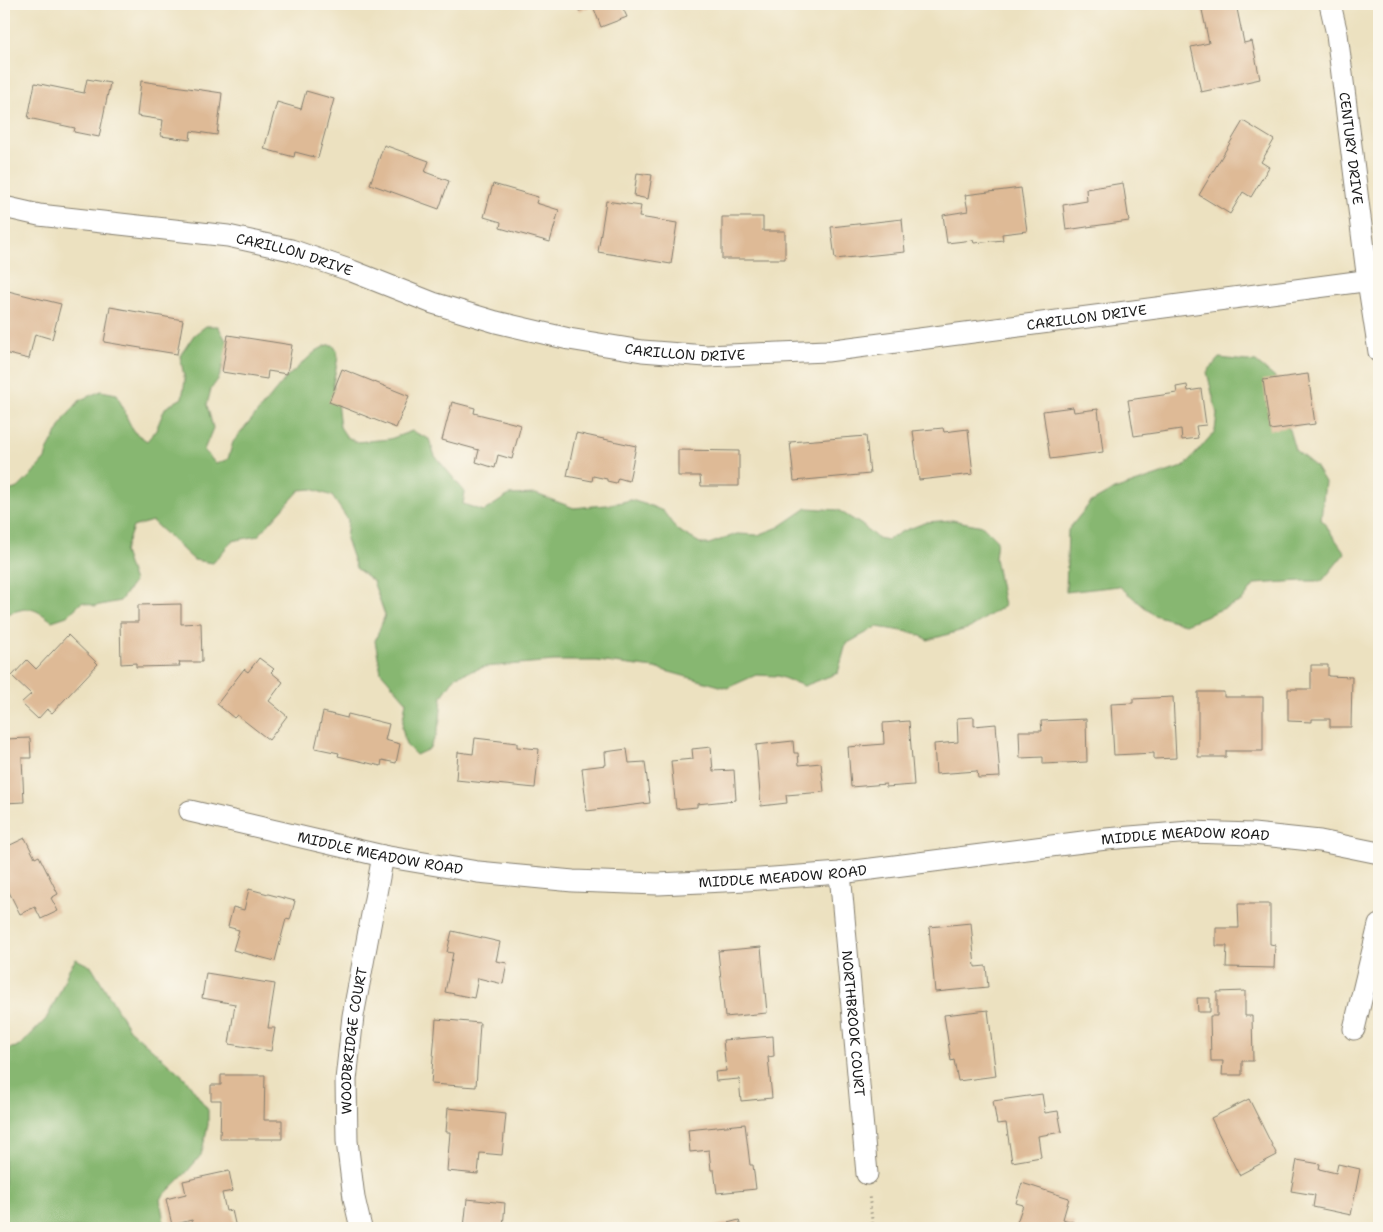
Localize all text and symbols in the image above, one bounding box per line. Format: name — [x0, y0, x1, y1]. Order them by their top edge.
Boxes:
street label: CENTURY DRIVE — [1335, 91, 1367, 206]
street label: CARILLON DRIVE — [234, 229, 355, 280]
street label: CARILLON DRIVE — [1025, 300, 1148, 334]
street label: CARILLON DRIVE — [623, 339, 746, 365]
street label: MIDDLE MEADOW ROAD — [1100, 823, 1270, 848]
street label: MIDDLE MEADOW ROAD — [296, 827, 465, 878]
street label: MIDDLE MEADOW ROAD — [698, 861, 868, 891]
street label: NORTHBROOK COURT — [838, 950, 869, 1098]
street label: WOODBRIDGE COURT — [337, 965, 371, 1115]

